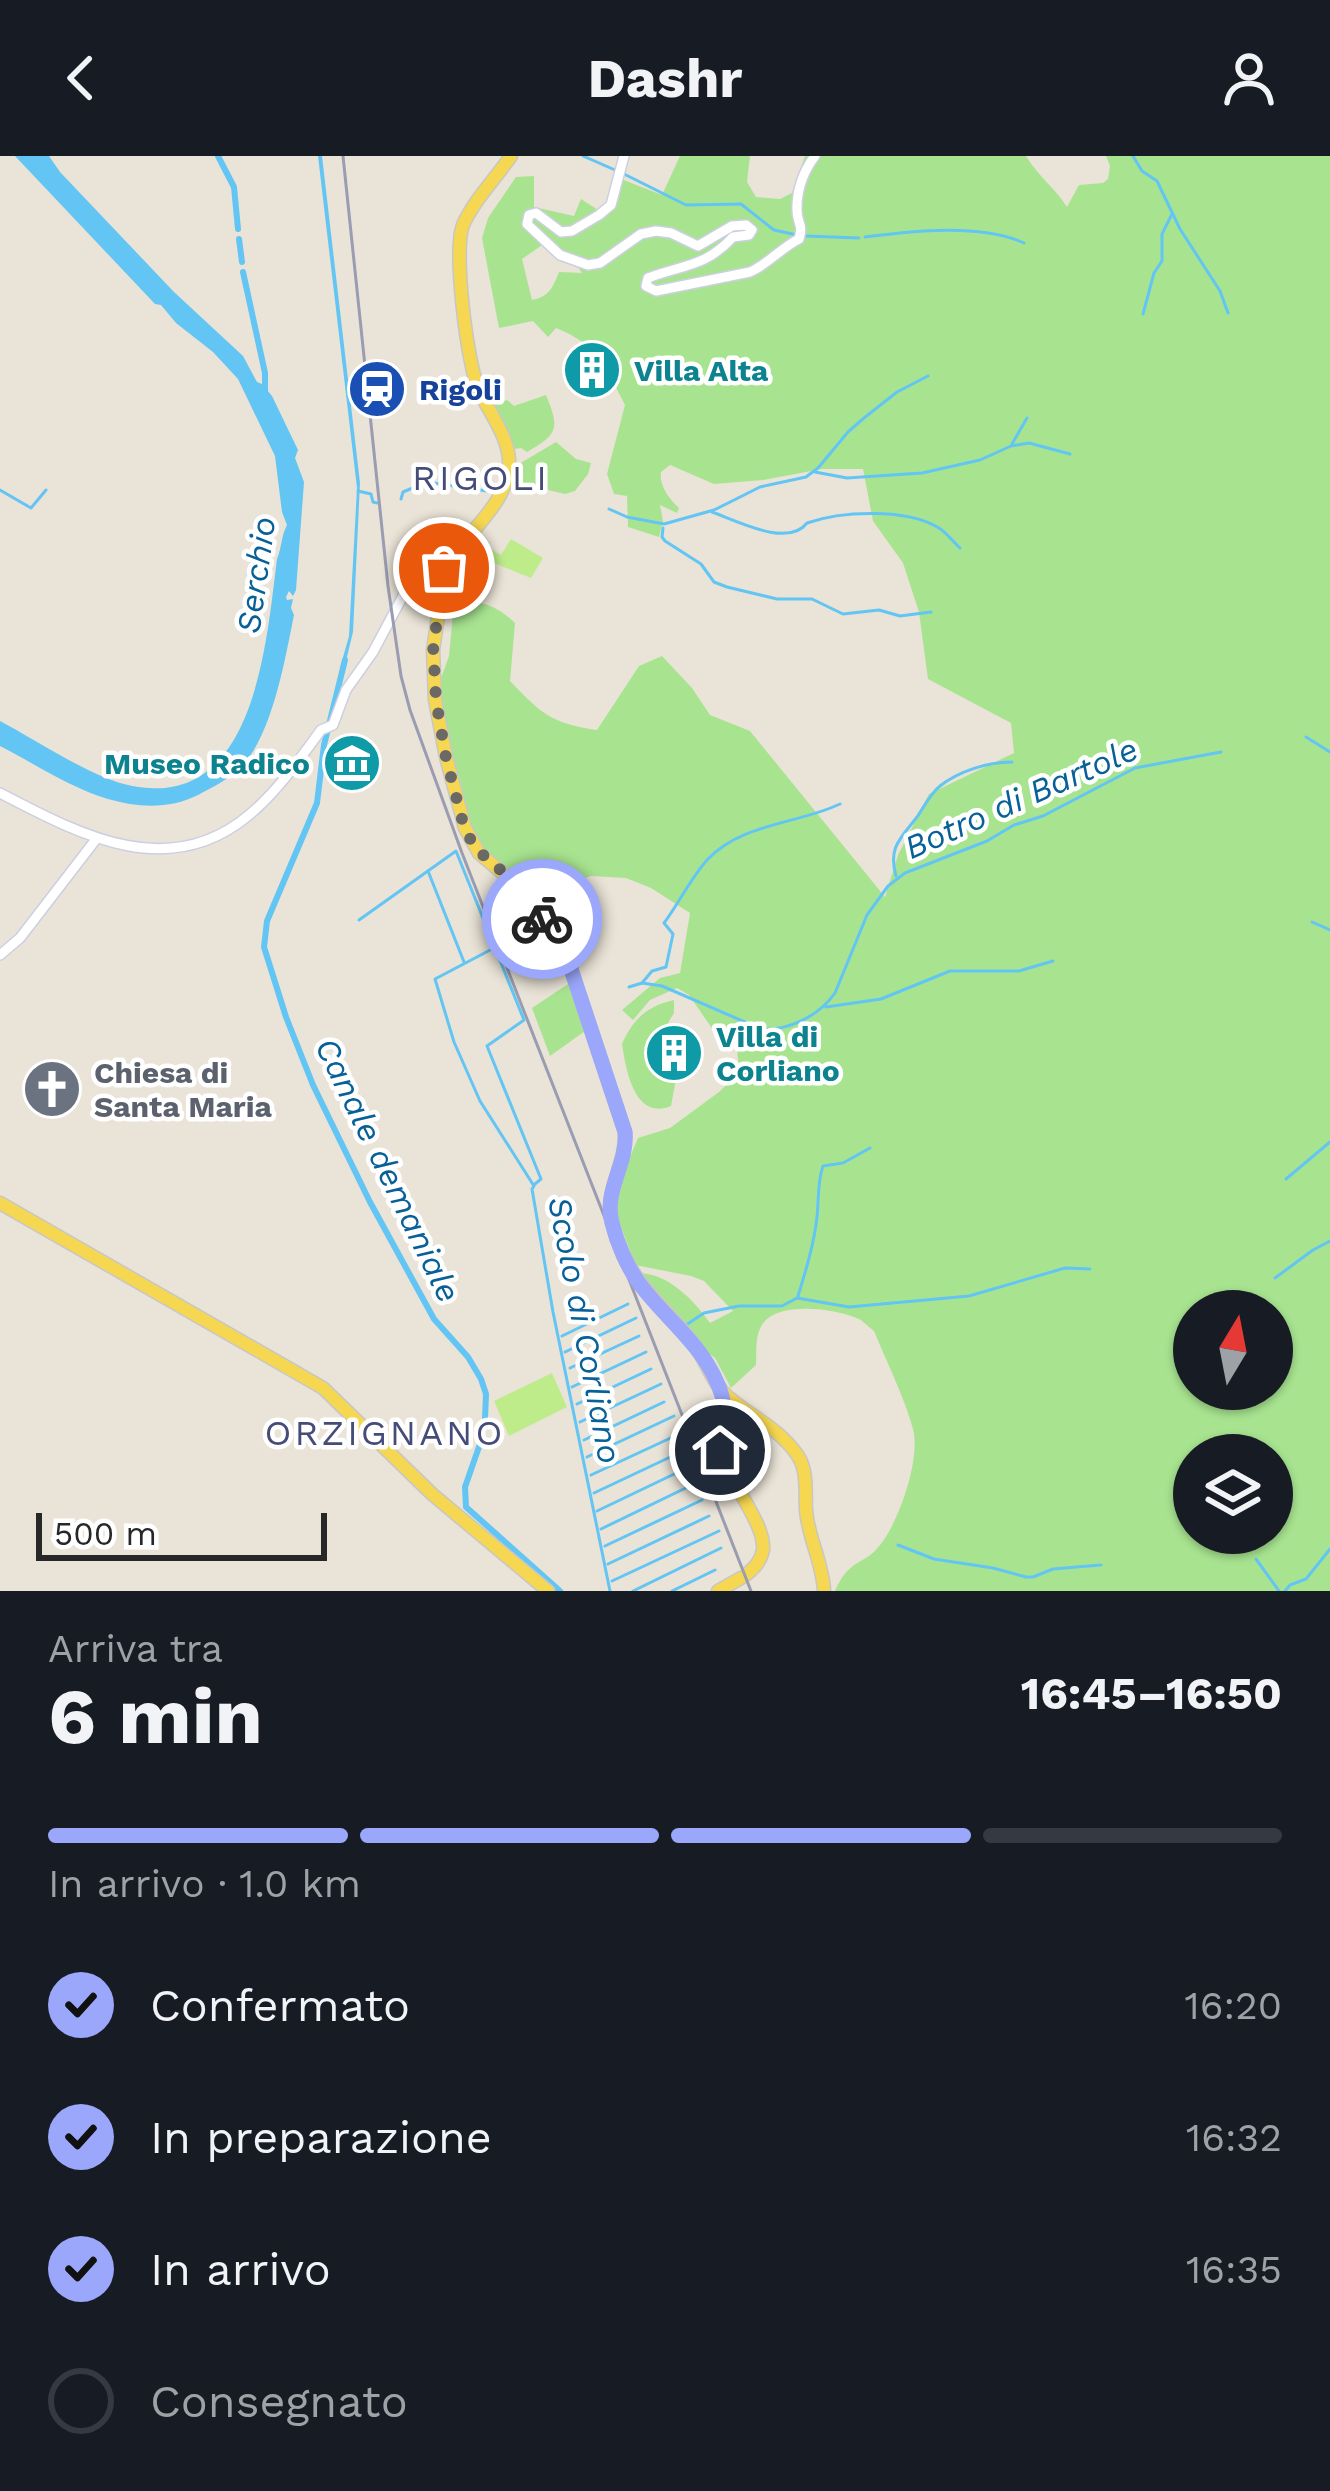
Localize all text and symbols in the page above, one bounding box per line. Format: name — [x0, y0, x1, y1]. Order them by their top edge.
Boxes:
icon: back — [48, 45, 114, 111]
icon: person — [1216, 45, 1282, 111]
text: Dashr — [587, 47, 743, 110]
building icon: Villa Alta — [561, 339, 623, 401]
place label: Villa Alta — [634, 353, 769, 388]
station icon: Rigoli — [346, 358, 408, 420]
place label: Rigoli — [419, 372, 502, 407]
district label: RIGOLI — [412, 457, 550, 499]
water label: Serchio — [228, 514, 284, 636]
pin — [393, 517, 495, 619]
icon: bag — [411, 535, 477, 601]
water label: Botro di Bartole — [898, 729, 1144, 867]
museum icon: Museo Radico — [321, 732, 383, 794]
place label: Museo Radico — [104, 746, 310, 781]
courier — [482, 859, 602, 979]
icon: bike — [509, 886, 575, 952]
place label: Villa di Corliano — [716, 1019, 840, 1088]
building icon: Villa di Corliano — [643, 1022, 705, 1084]
water label: Canale demaniale — [307, 1031, 469, 1309]
place label: Chiesa di Santa Maria — [94, 1055, 272, 1124]
church icon: Chiesa di Santa Maria — [21, 1058, 83, 1120]
water label: Scolo di Corliano — [540, 1193, 630, 1467]
north arrow — [1173, 1290, 1293, 1410]
map controls — [1173, 1290, 1293, 1554]
pin — [669, 1399, 771, 1501]
district label: ORZIGNANO — [265, 1412, 505, 1454]
icon: home — [687, 1417, 753, 1483]
button: layers — [1173, 1434, 1293, 1554]
scale bar — [36, 1507, 327, 1560]
text: 500 m — [54, 1514, 157, 1553]
text: Arriva tra — [48, 1626, 223, 1671]
text: 16:45–16:50 — [1021, 1667, 1282, 1720]
text: 6 min — [48, 1670, 263, 1762]
text: In arrivo · 1.0 km — [48, 1861, 361, 1906]
icon: check — [48, 1972, 114, 2038]
text: Confermato — [150, 1979, 410, 2032]
text: 16:20 — [1185, 1983, 1282, 2028]
icon: check — [48, 2104, 114, 2170]
text: In preparazione — [150, 2111, 492, 2164]
text: 16:32 — [1186, 2115, 1282, 2160]
icon: check — [48, 2236, 114, 2302]
text: In arrivo — [150, 2243, 331, 2296]
text: 16:35 — [1186, 2247, 1282, 2292]
text: Consegnato — [150, 2375, 408, 2428]

